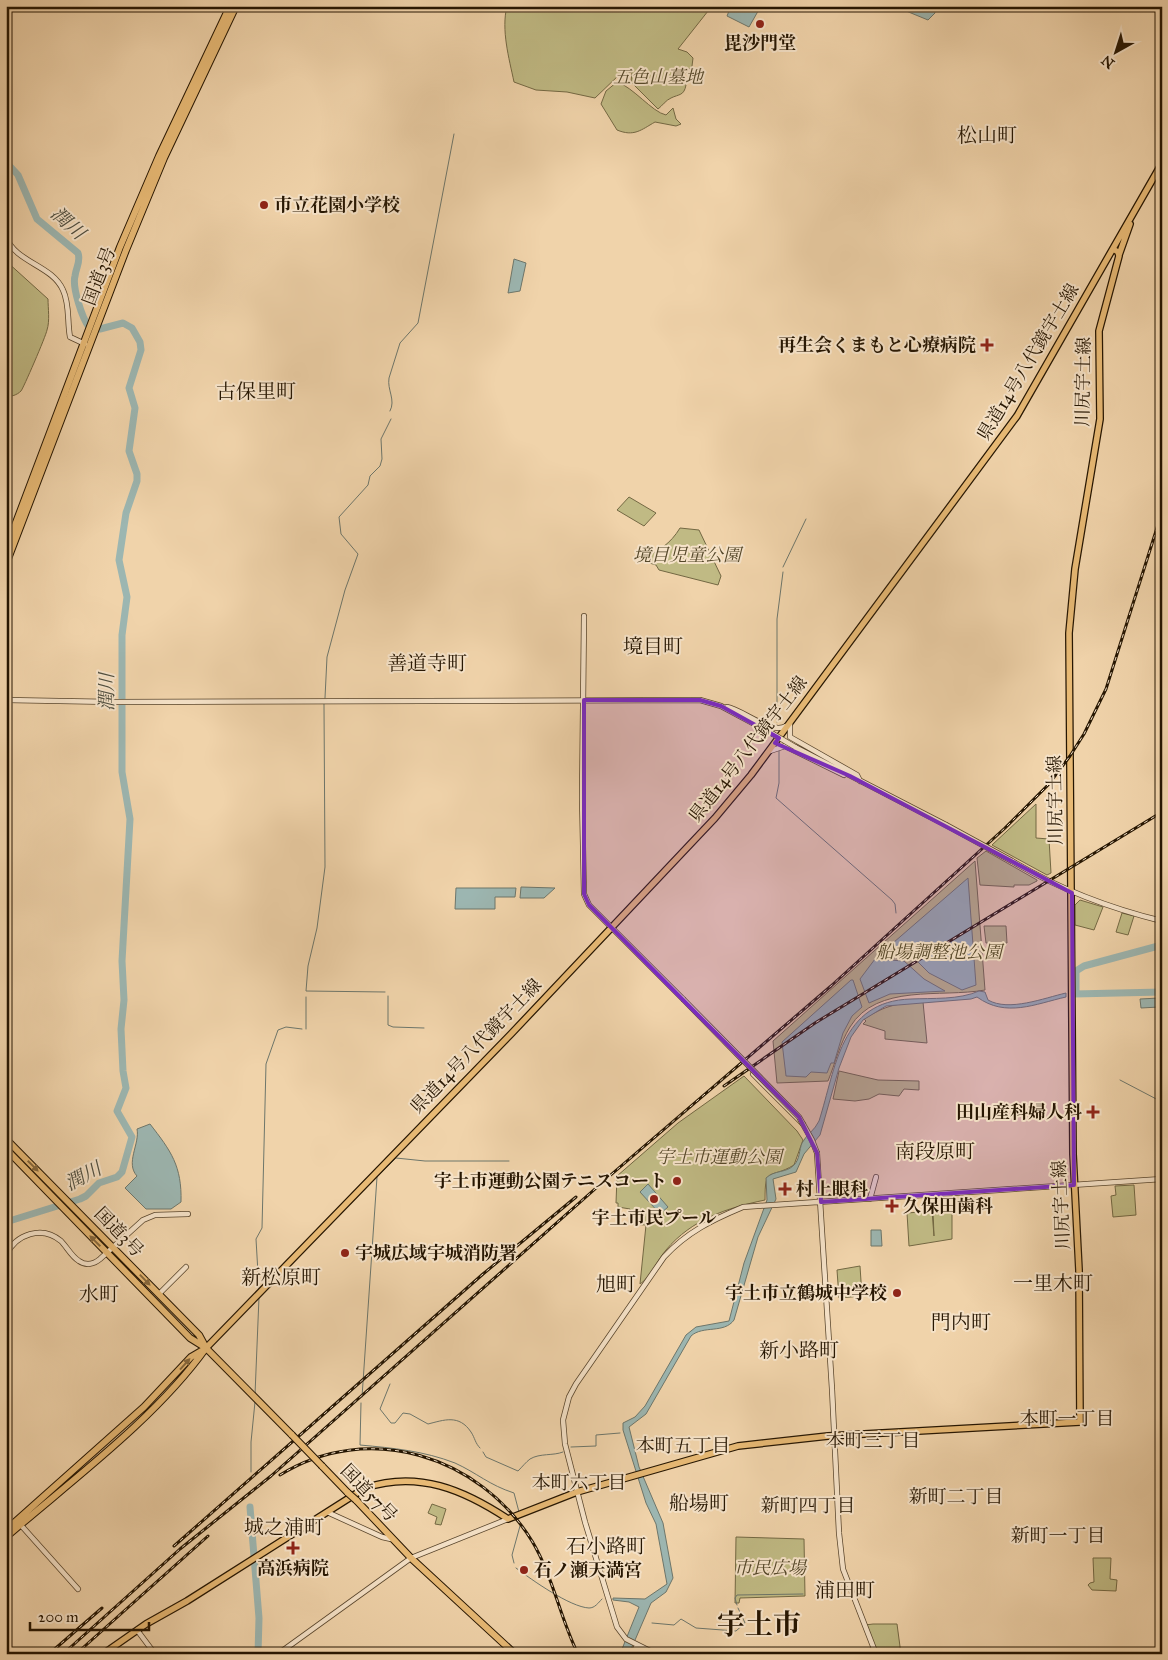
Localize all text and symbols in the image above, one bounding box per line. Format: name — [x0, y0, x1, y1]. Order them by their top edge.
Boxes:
marker: 毘沙門堂 — [754, 18, 766, 30]
north arrow — [1090, 28, 1140, 78]
place label: 毘沙門堂 — [724, 32, 796, 54]
text: N — [1098, 51, 1118, 72]
park label: 五色山墓地 — [613, 66, 705, 88]
district label: 松山町 — [957, 123, 1017, 147]
place label: 市立花園小学校 — [274, 194, 400, 216]
marker: 市立花園小学校 — [258, 199, 270, 211]
water label: 潤川 — [46, 202, 91, 246]
street label: 国道3号 — [78, 243, 120, 309]
street label: 県道14号八代鏡宇土線 — [972, 280, 1084, 444]
place label: 再生会くまもと心療病院 — [778, 334, 976, 356]
street label: 川尻宇土線 — [1071, 337, 1095, 427]
marker: 再生会くまもと心療病院 — [980, 338, 994, 352]
district label: 古保里町 — [216, 379, 296, 403]
park label: 境目児童公園 — [633, 544, 744, 566]
district label: 境目町 — [623, 634, 683, 658]
district label: 善道寺町 — [387, 651, 467, 675]
water label: 潤川 — [95, 671, 118, 711]
street label: 県道14号八代鏡宇土線 — [684, 672, 812, 826]
street label: 川尻宇土線 — [1043, 755, 1067, 845]
park label: 船場調整池公園 — [876, 941, 1005, 963]
street label: 県道14号八代鏡宇土線 — [406, 974, 546, 1118]
place label: 田山産科婦人科 — [956, 1101, 1082, 1123]
marker: 田山産科婦人科 — [1086, 1105, 1100, 1119]
district label: 南段原町 — [895, 1139, 975, 1163]
park label: 宇土市運動公園 — [656, 1146, 785, 1168]
water label: 潤川 — [61, 1156, 107, 1195]
street label: 川尻宇土線 — [1048, 1159, 1074, 1251]
one-way arrow — [27, 1160, 39, 1172]
place label: 宇土市運動公園テニスコート — [434, 1170, 667, 1192]
marker: 宇土市運動公園テニスコート — [671, 1175, 683, 1187]
place label: 村上眼科 — [796, 1178, 868, 1200]
marker: 村上眼科 — [778, 1182, 792, 1196]
marker: 宇土市民プール — [648, 1193, 660, 1205]
place label: 久保田歯科 — [903, 1195, 993, 1217]
marker: 久保田歯科 — [885, 1199, 899, 1213]
street label: 国道3号 — [90, 1202, 148, 1262]
place label: 宇土市民プール — [591, 1207, 717, 1229]
one-way arrow — [89, 1235, 101, 1247]
place label: 宇城広域宇城消防署 — [355, 1242, 517, 1264]
marker: 宇城広域宇城消防署 — [339, 1247, 351, 1259]
district label: 新松原町 — [241, 1265, 321, 1289]
district label: 一里木町 — [1013, 1271, 1093, 1295]
district label: 旭町 — [596, 1272, 636, 1296]
one-way arrow — [139, 1274, 151, 1286]
district label: 水町 — [79, 1282, 119, 1306]
place label: 宇土市立鶴城中学校 — [725, 1282, 887, 1304]
marker: 宇土市立鶴城中学校 — [891, 1287, 903, 1299]
district label: 門内町 — [931, 1310, 991, 1334]
district label: 新小路町 — [759, 1338, 839, 1362]
one-way arrow — [179, 1359, 191, 1371]
district label: 本町一丁目 — [1019, 1407, 1115, 1430]
district label: 本町三丁目 — [825, 1429, 921, 1452]
district label: 本町五丁目 — [635, 1434, 731, 1457]
street label: 国道57号 — [336, 1459, 402, 1527]
district label: 本町六丁目 — [531, 1471, 627, 1494]
district label: 新町二丁目 — [908, 1485, 1004, 1508]
district label: 船場町 — [669, 1491, 729, 1515]
district label: 新町四丁目 — [760, 1494, 856, 1517]
district label: 城之浦町 — [244, 1515, 324, 1539]
district label: 新町一丁目 — [1010, 1524, 1106, 1547]
district label: 石小路町 — [566, 1534, 646, 1558]
marker: 高浜病院 — [286, 1541, 300, 1555]
place label: 高浜病院 — [257, 1557, 329, 1579]
park label: 市民広場 — [734, 1557, 808, 1579]
place label: 石ノ瀬天満宮 — [534, 1559, 642, 1581]
marker: 石ノ瀬天満宮 — [518, 1564, 530, 1576]
district label: 浦田町 — [815, 1578, 875, 1602]
scale bar — [30, 1600, 149, 1632]
district label: 宇土市 — [717, 1607, 801, 1642]
text: 200 m — [38, 1608, 79, 1626]

